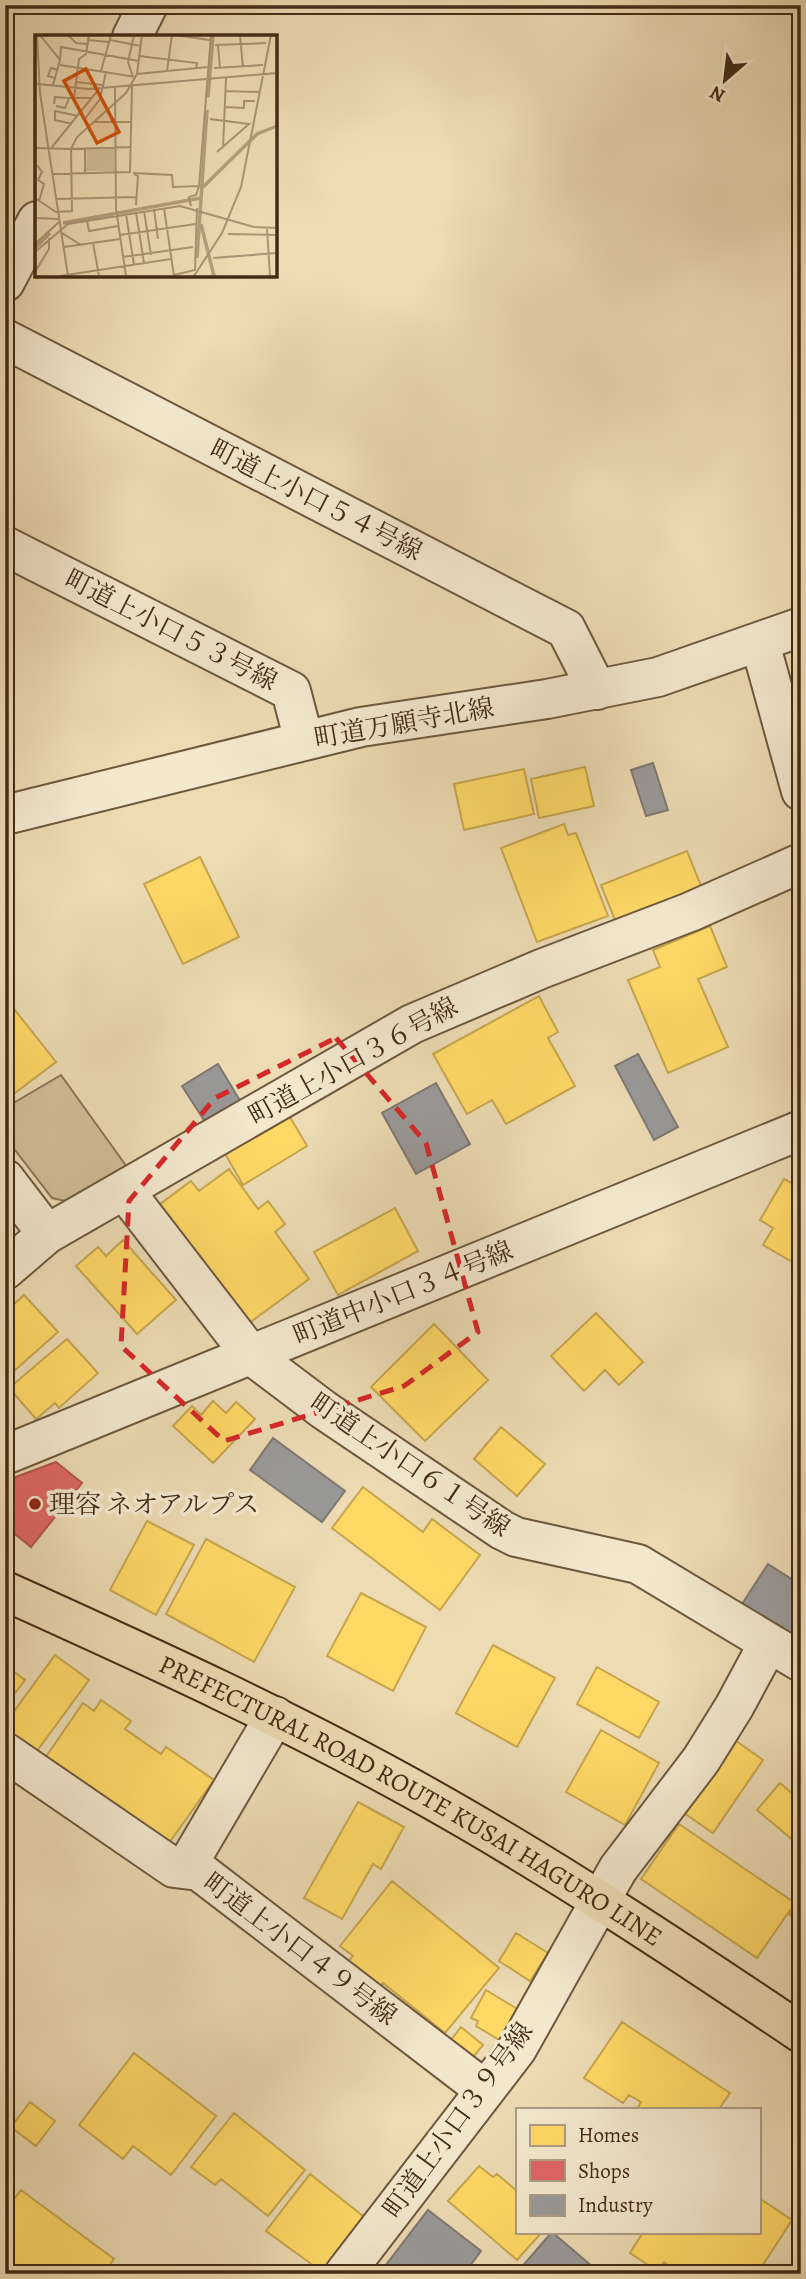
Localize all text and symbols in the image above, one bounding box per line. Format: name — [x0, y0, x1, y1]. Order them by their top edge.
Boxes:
inset map — [35, 35, 276, 276]
north arrow — [690, 46, 760, 116]
text: N — [705, 79, 730, 109]
street label: 町道上小口５４号線 — [204, 431, 428, 569]
street label: 町道上小口５３号線 — [59, 561, 283, 699]
street label: 町道万願寺北線 — [311, 690, 497, 756]
street label: 町道上小口３６号線 — [242, 989, 464, 1133]
street label: 町道中小口３４号線 — [288, 1233, 518, 1353]
street label: 町道上小口６１号線 — [303, 1385, 517, 1545]
place label: 理容 ネオアルプス — [49, 1487, 259, 1522]
marker: 理容 ネオアルプス — [27, 1496, 43, 1512]
street label: PREFECTURAL ROAD ROUTE KUSAI HAGURO LINE — [153, 1646, 669, 1954]
street label: 町道上小口４９号線 — [196, 1865, 404, 2033]
street label: 町道上小口３９号線 — [375, 2015, 541, 2225]
legend — [516, 2108, 760, 2234]
text: Homes — [578, 2121, 639, 2149]
text: Shops — [578, 2157, 630, 2185]
text: Industry — [578, 2191, 653, 2219]

